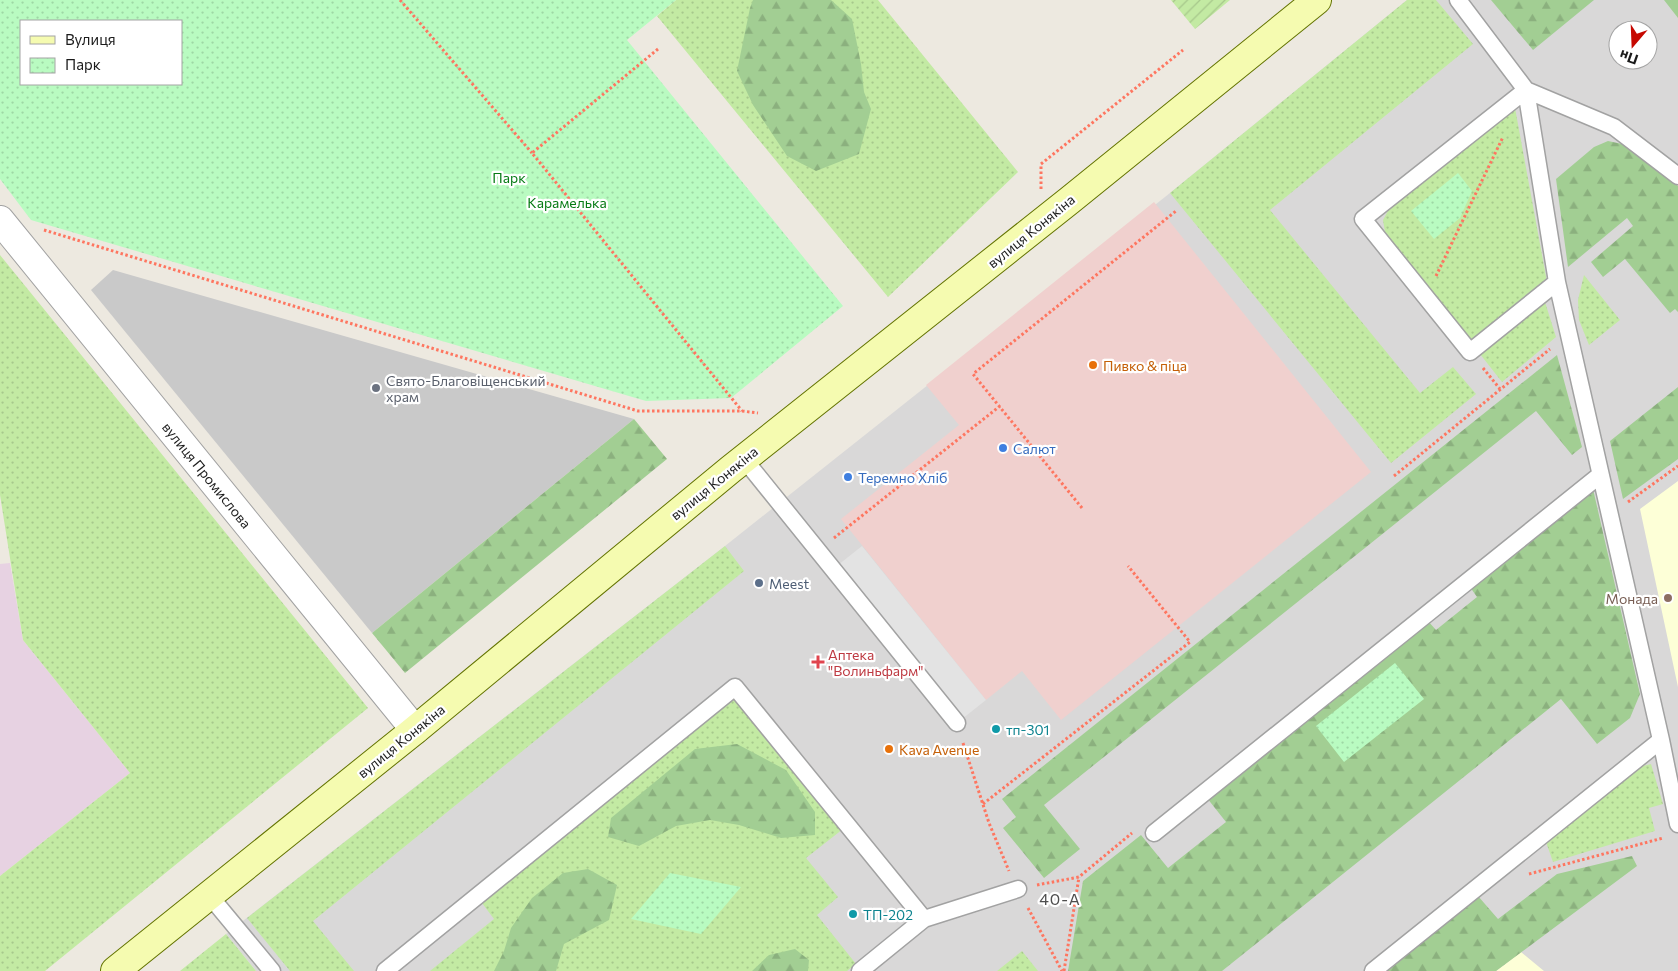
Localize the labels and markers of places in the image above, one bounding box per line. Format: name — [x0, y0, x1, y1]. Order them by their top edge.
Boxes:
place label: Пивко & піца — [1103, 357, 1187, 374]
marker: Пивко & піца — [1087, 359, 1099, 371]
place label: Свято-Благовіщенський храм — [386, 372, 546, 405]
marker: Свято-Благовіщенський храм — [370, 382, 382, 394]
place label: Салют — [1013, 440, 1056, 457]
marker: Салют — [997, 442, 1009, 454]
place label: Теремно Хліб — [858, 469, 948, 486]
marker: Теремно Хліб — [842, 471, 854, 483]
place label: Meest — [769, 575, 809, 592]
marker: Meest — [753, 577, 765, 589]
place label: Монада — [1606, 590, 1658, 607]
marker: Монада — [1662, 592, 1674, 604]
place label: Аптека "Волиньфарм" — [828, 646, 923, 679]
marker: Аптека "Волиньфарм" — [812, 656, 824, 668]
place label: тп-301 — [1006, 721, 1050, 738]
marker: тп-301 — [990, 723, 1002, 735]
place label: Kava Avenue — [899, 741, 979, 758]
marker: Kava Avenue — [883, 743, 895, 755]
place label: ТП-202 — [863, 906, 913, 923]
marker: ТП-202 — [847, 908, 859, 920]

